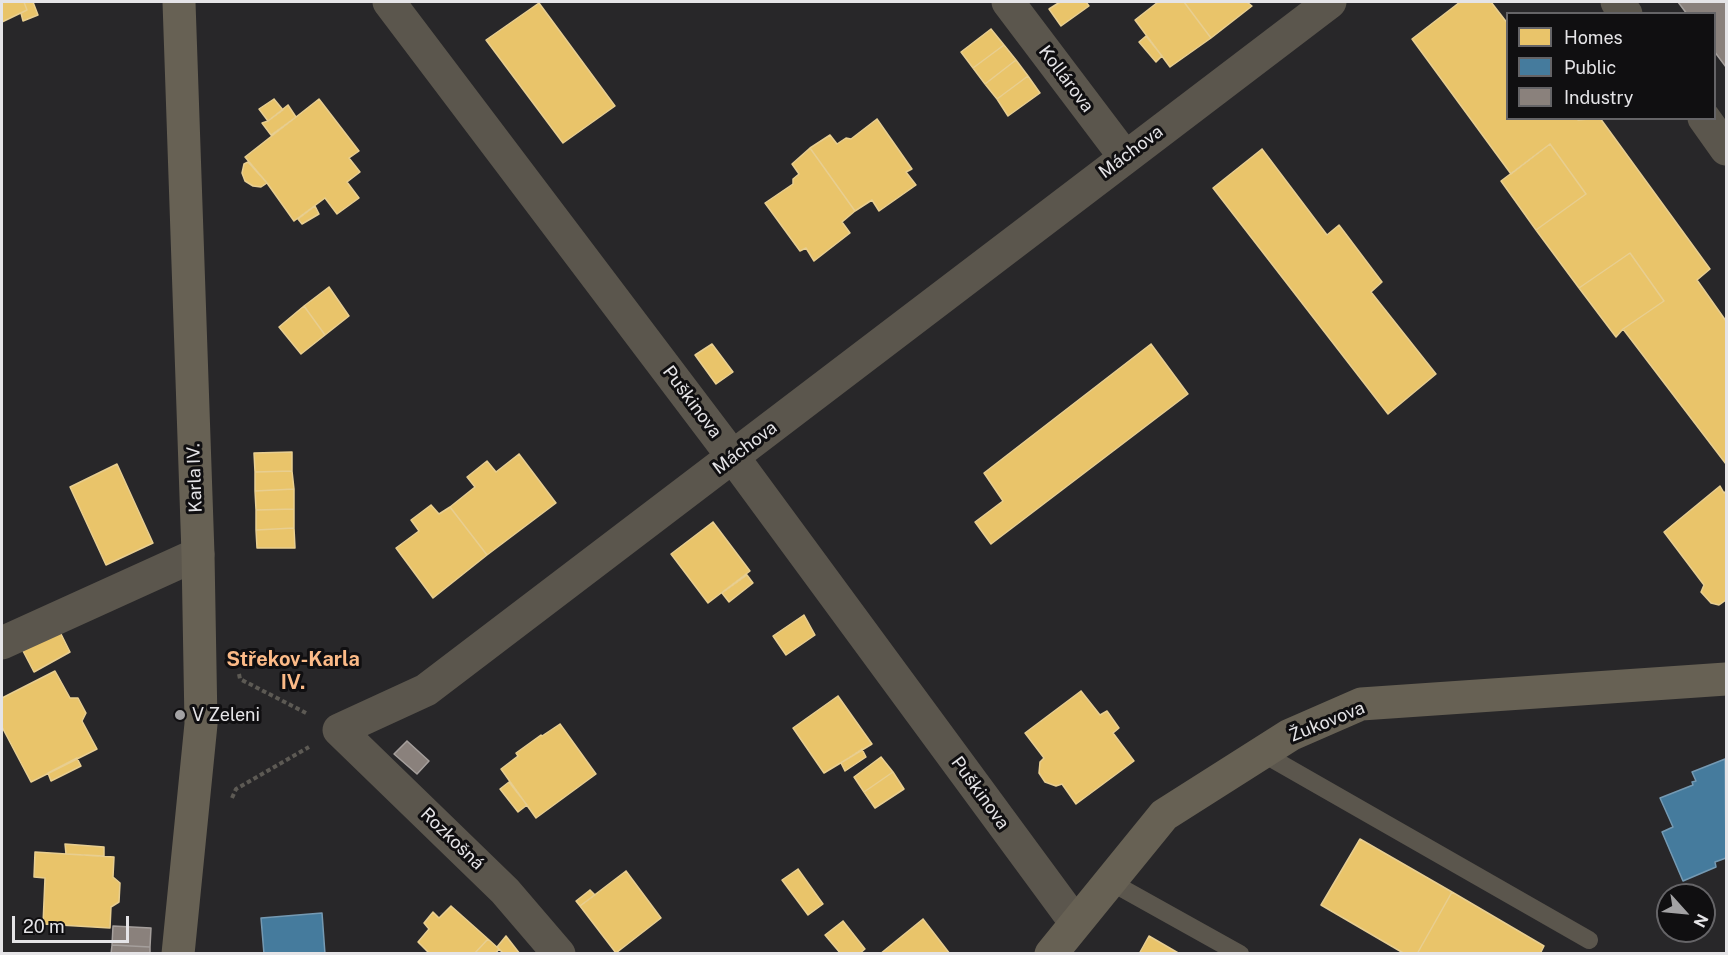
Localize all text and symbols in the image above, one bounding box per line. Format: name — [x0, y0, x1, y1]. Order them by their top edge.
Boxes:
legend — [1506, 12, 1716, 120]
text: Homes — [1564, 27, 1623, 48]
street label: Kollárova — [1034, 41, 1098, 117]
text: Public — [1564, 57, 1616, 78]
text: Industry — [1564, 87, 1633, 108]
street label: Máchova — [1095, 121, 1167, 183]
street label: Puškinova — [658, 362, 726, 442]
street label: Máchova — [709, 417, 781, 479]
street label: Karla IV. — [183, 443, 207, 513]
district label: Střekov-Karla IV. — [226, 648, 360, 695]
street label: Žukovova — [1286, 697, 1368, 747]
place label: V Zeleni — [192, 704, 260, 726]
marker: V Zeleni — [173, 708, 187, 722]
street label: Puškinova — [946, 752, 1014, 834]
street label: Rozkošná — [416, 804, 488, 874]
north arrow — [1656, 883, 1716, 943]
scale bar — [15, 904, 132, 942]
text: N — [1689, 911, 1712, 930]
text: 20 m — [23, 916, 65, 937]

